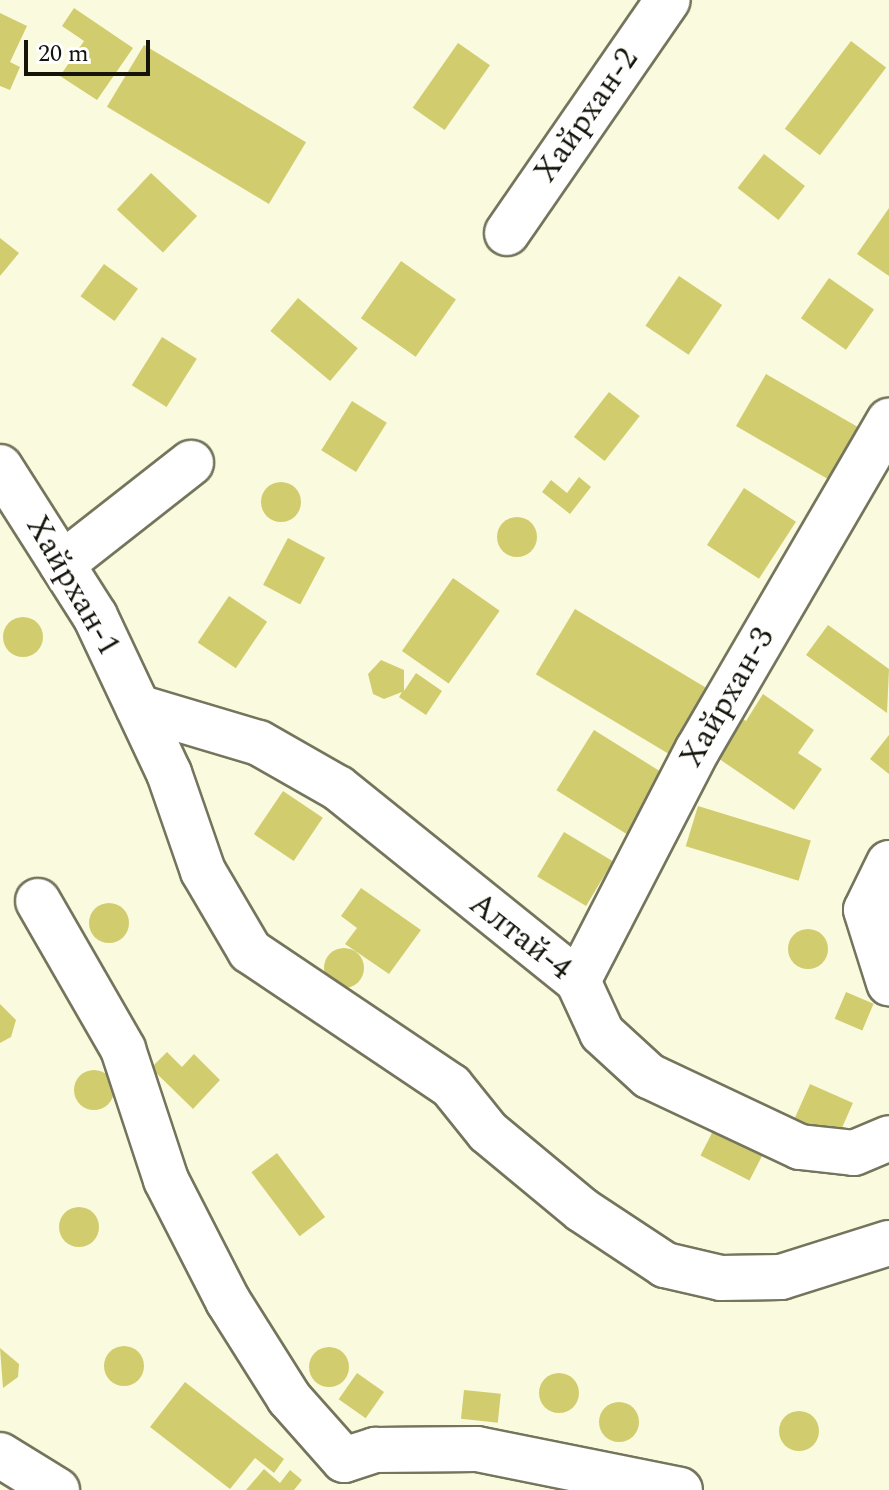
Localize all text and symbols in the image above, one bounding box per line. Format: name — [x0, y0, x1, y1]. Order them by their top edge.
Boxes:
scale bar — [28, 24, 154, 74]
text: 20 m — [38, 36, 89, 72]
street label: Хайрхан-2 — [527, 42, 647, 190]
street label: Хайрхан-1 — [17, 509, 127, 663]
street label: Хайрхан-3 — [673, 621, 783, 775]
street label: Алтай-4 — [461, 885, 579, 989]

